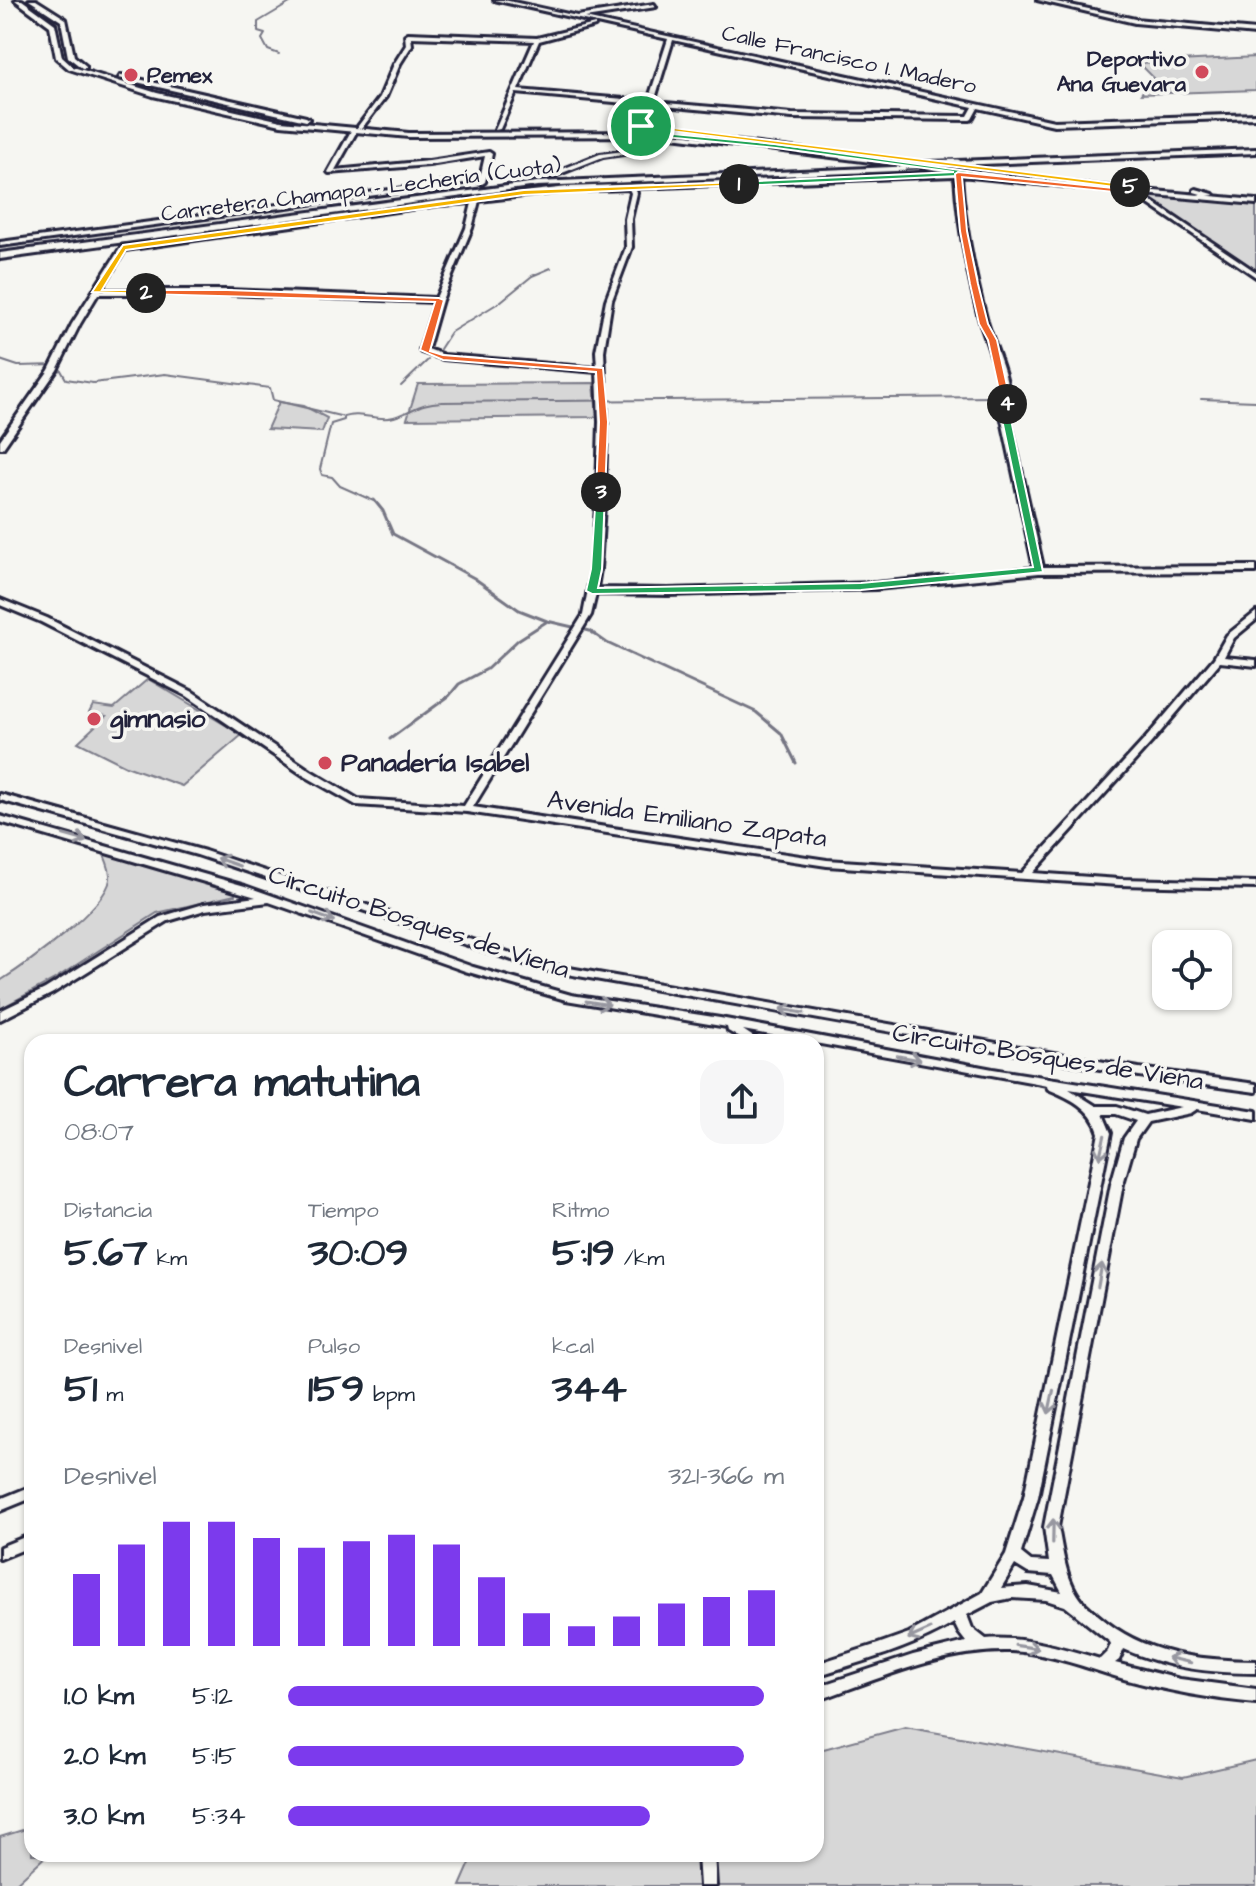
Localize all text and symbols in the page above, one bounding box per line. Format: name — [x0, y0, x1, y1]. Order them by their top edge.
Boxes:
street label: Calle Francisco I. Madero — [719, 18, 980, 102]
place label: Deportivo Ana Guevara — [1057, 44, 1187, 100]
place label: Pemex — [147, 60, 213, 91]
marker: Deportivo Ana Guevara — [1193, 63, 1211, 81]
marker: Pemex — [122, 66, 140, 84]
pin — [607, 92, 675, 160]
icon: arrive — [619, 104, 663, 148]
street label: Carretera Chamapa - Lechería (Cuota) — [159, 150, 563, 230]
pin: 1 — [719, 164, 759, 204]
pin: 5 — [1110, 167, 1150, 207]
text: 1 — [738, 168, 740, 199]
text: 5 — [1122, 171, 1138, 202]
pin: 2 — [126, 273, 166, 313]
text: 2 — [140, 277, 152, 308]
pin: 4 — [987, 384, 1027, 424]
text: 4 — [1000, 388, 1014, 419]
pin: 3 — [581, 472, 621, 512]
text: 3 — [595, 476, 607, 507]
place label: gimnasio — [110, 701, 206, 740]
marker: gimnasio — [85, 710, 103, 728]
place label: Panadería Isabel — [341, 745, 529, 781]
marker: Panadería Isabel — [316, 754, 334, 772]
street label: Avenida Emiliano Zapata — [545, 782, 829, 856]
one-way arrow — [62, 832, 88, 847]
one-way arrow — [216, 854, 241, 869]
street label: Circuito Bosques de Viena — [264, 856, 574, 988]
one-way arrow — [310, 911, 335, 925]
map controls — [1152, 930, 1232, 1010]
button: locate — [1152, 930, 1232, 1010]
one-way arrow — [584, 996, 610, 1011]
one-way arrow — [780, 1003, 806, 1018]
street label: Circuito Bosques de Viena — [890, 1015, 1206, 1099]
one-way arrow — [895, 1052, 921, 1067]
text: Carrera matutina — [64, 1053, 420, 1114]
button: share — [700, 1060, 784, 1144]
text: 08:07 — [64, 1114, 134, 1150]
one-way arrow — [1094, 1134, 1109, 1160]
text: Distancia — [64, 1195, 152, 1226]
text: Tiempo — [308, 1195, 379, 1226]
text: Ritmo — [552, 1195, 609, 1226]
text: 5.67 — [64, 1226, 148, 1281]
text: 30:09 — [308, 1226, 408, 1281]
text: 5:19 — [552, 1226, 615, 1281]
text: km — [148, 1243, 187, 1274]
text: /km — [615, 1243, 664, 1274]
one-way arrow — [1094, 1263, 1109, 1289]
text: Desnivel — [64, 1331, 142, 1362]
text: Pulso — [308, 1331, 360, 1362]
text: kcal — [552, 1331, 594, 1362]
text: 51 — [64, 1362, 97, 1417]
text: 159 — [308, 1362, 364, 1417]
text: 344 — [552, 1362, 627, 1417]
text: m — [97, 1379, 123, 1410]
text: bpm — [364, 1379, 415, 1410]
one-way arrow — [1043, 1389, 1058, 1414]
text: Desnivel — [64, 1458, 157, 1494]
text: 321–366 m — [668, 1458, 784, 1494]
one-way arrow — [1045, 1518, 1061, 1545]
one-way arrow — [908, 1628, 932, 1643]
one-way arrow — [1014, 1640, 1039, 1655]
one-way arrow — [1166, 1652, 1192, 1667]
text: 1.0 km — [64, 1678, 134, 1714]
text: 5:12 — [192, 1678, 233, 1714]
text: 2.0 km — [64, 1738, 146, 1774]
text: 5:15 — [192, 1738, 236, 1774]
text: 3.0 km — [64, 1798, 144, 1834]
text: 5:34 — [192, 1798, 246, 1834]

